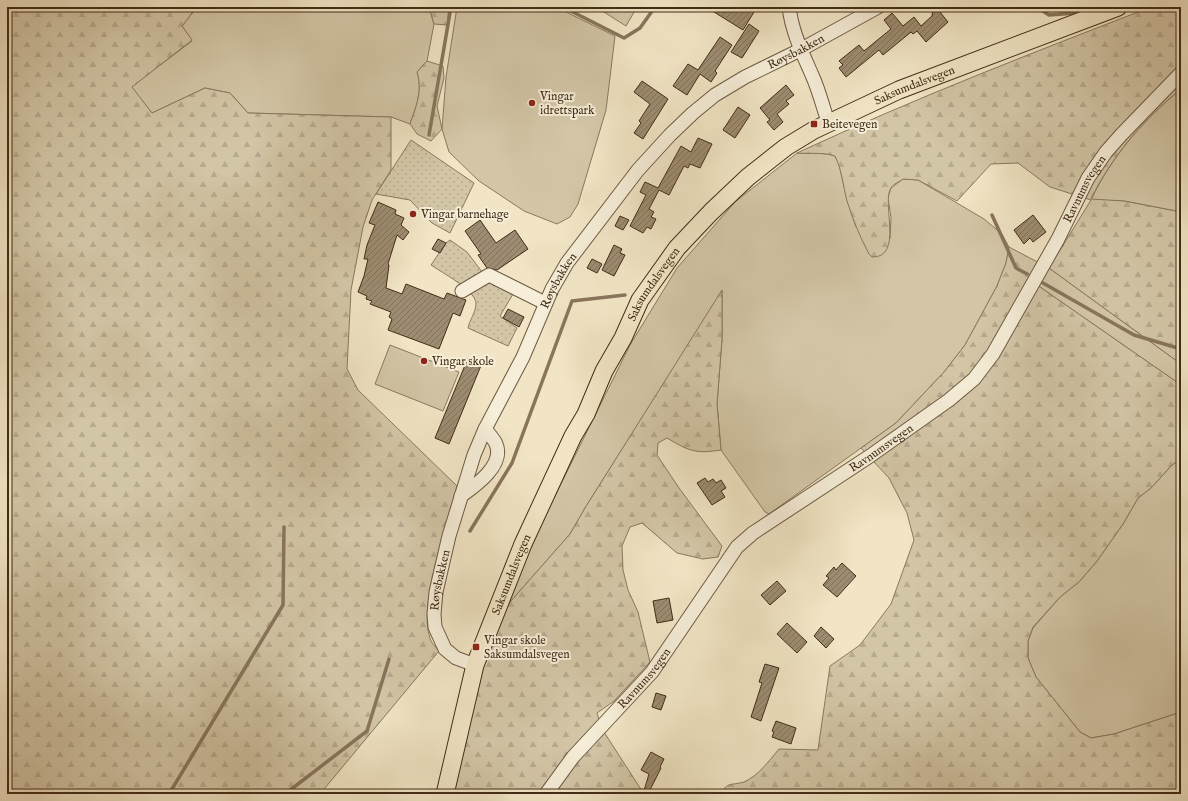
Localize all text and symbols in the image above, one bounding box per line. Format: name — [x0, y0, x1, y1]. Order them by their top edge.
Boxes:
street label: Røysbakken — [765, 30, 827, 72]
street label: Saksumdalsvegen — [872, 62, 957, 108]
place label: Vingar idrettspark — [539, 89, 595, 119]
marker: Vingar idrettspark — [527, 98, 537, 108]
place label: Beitevegen — [822, 117, 878, 132]
marker: Beitevegen — [809, 119, 819, 129]
street label: Ravnumsvegen — [1060, 152, 1109, 225]
place label: Vingar barnehage — [420, 207, 509, 222]
marker: Vingar barnehage — [408, 209, 418, 219]
street label: Saksumdalsvegen — [624, 244, 683, 324]
street label: Røysbakken — [537, 249, 580, 311]
place label: Vingar skole — [431, 354, 494, 369]
marker: Vingar skole — [419, 356, 429, 366]
street label: Ravnumsvegen — [846, 420, 916, 475]
street label: Saksumdalsvegen — [488, 531, 534, 617]
street label: Røysbakken — [427, 548, 453, 611]
place label: Vingar skole Saksumdalsvegen — [483, 633, 570, 662]
marker: Vingar skole Saksumdalsvegen — [471, 642, 481, 652]
street label: Ravnumsvegen — [614, 645, 674, 712]

